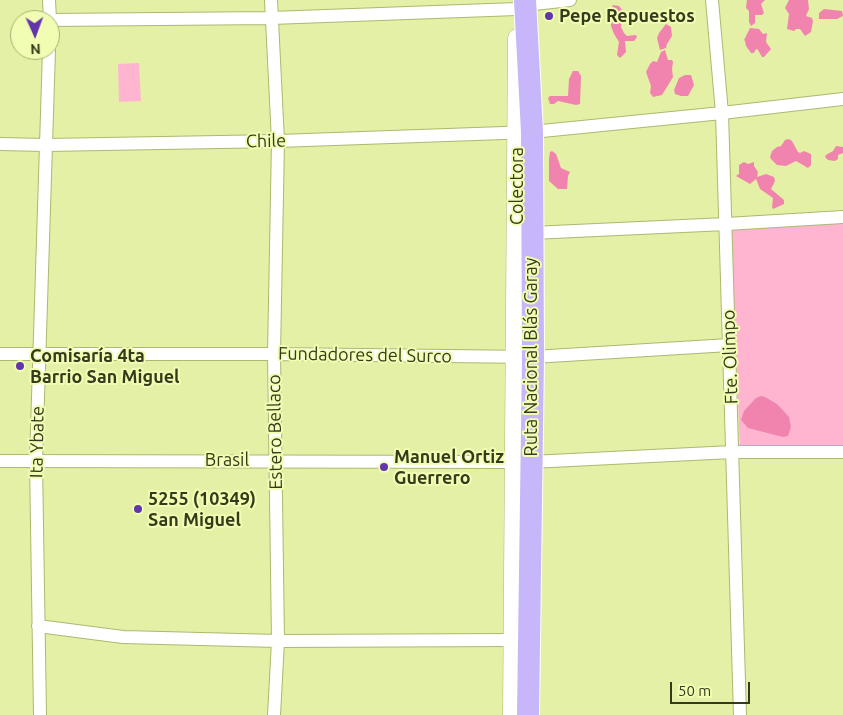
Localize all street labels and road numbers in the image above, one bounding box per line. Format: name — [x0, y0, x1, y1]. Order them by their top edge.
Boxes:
street label: Chile — [246, 130, 286, 152]
street label: Colectora — [506, 147, 528, 225]
street label: Ruta Nacional Blás Garay — [520, 258, 542, 456]
street label: Fte. Olimpo — [718, 309, 742, 405]
street label: Fundadores del Surco — [278, 343, 452, 367]
street label: Estero Bellaco — [263, 374, 287, 490]
street label: Ita Ybate — [26, 406, 48, 478]
street label: Brasil — [205, 449, 249, 471]

